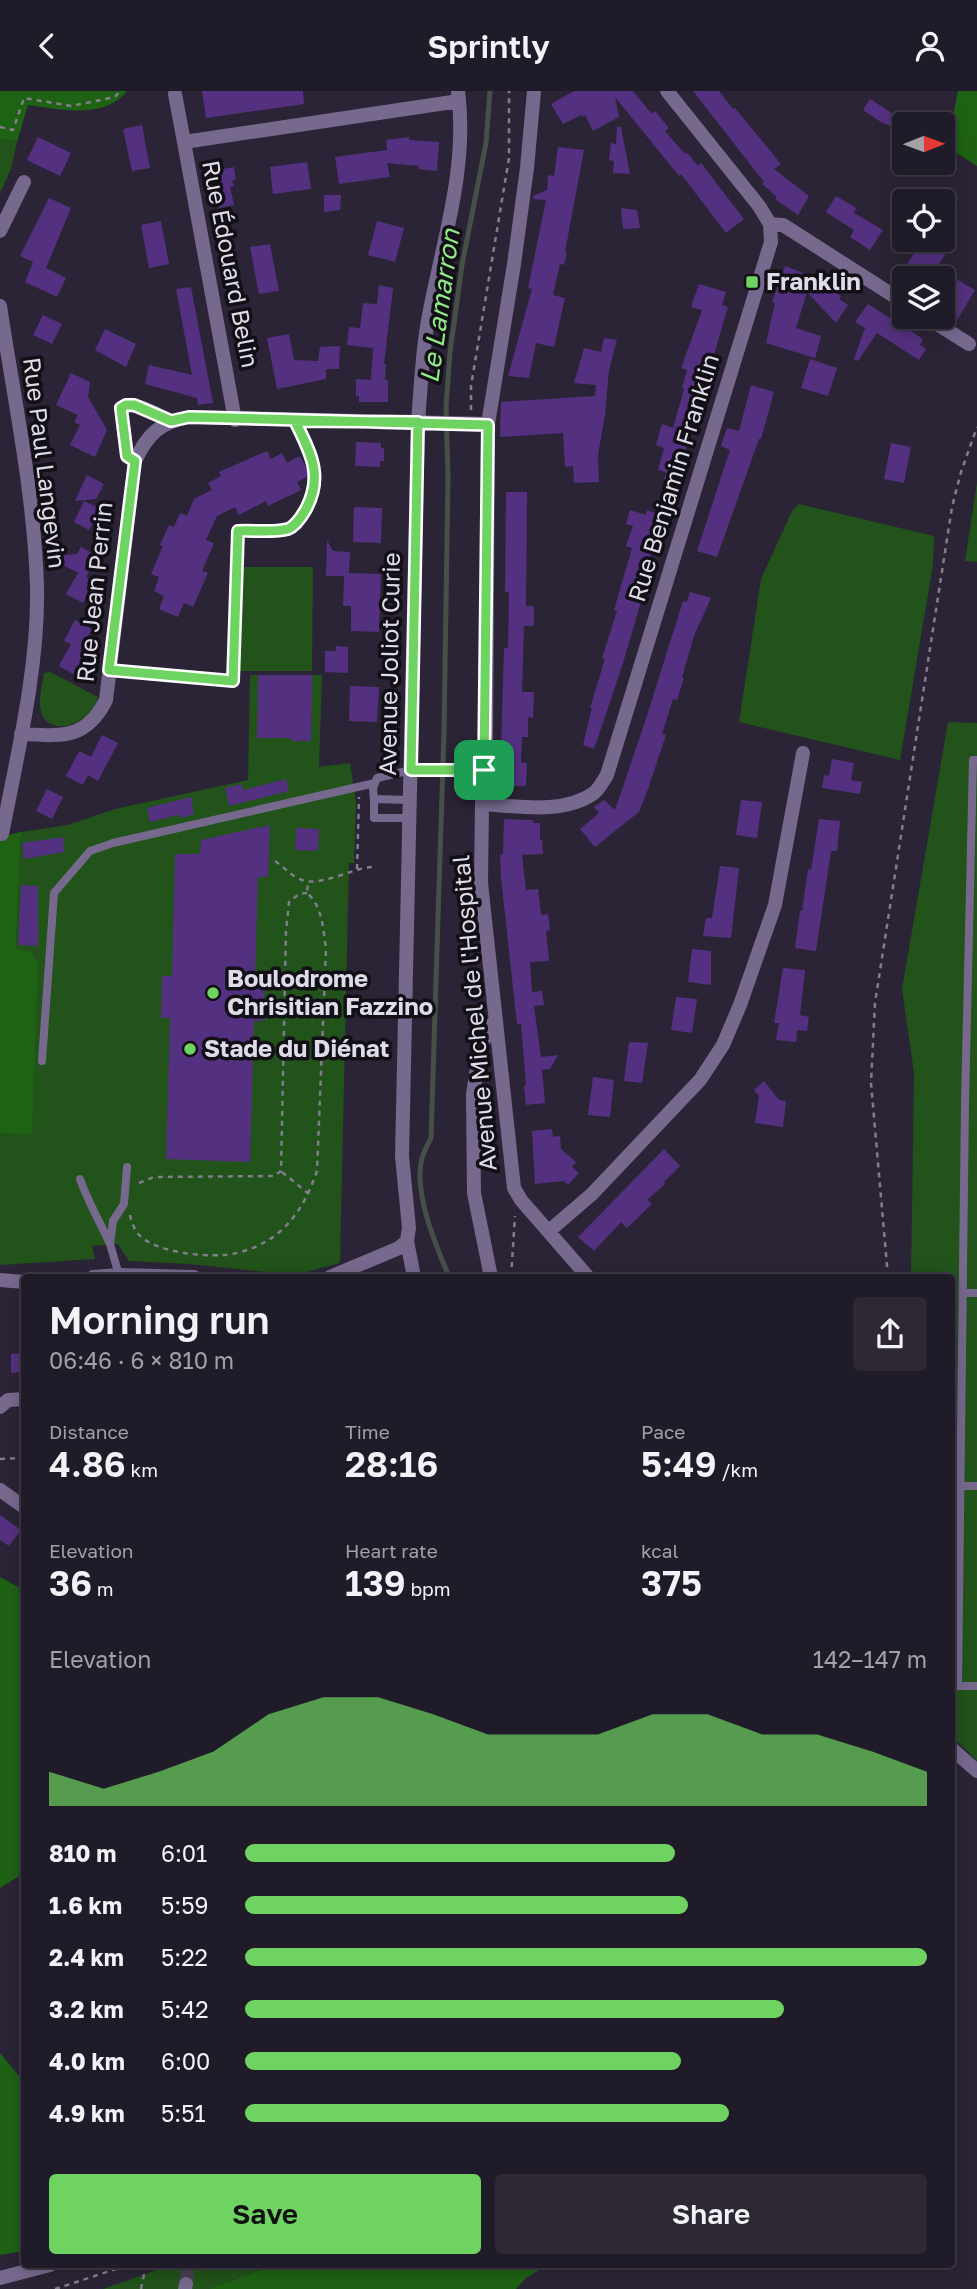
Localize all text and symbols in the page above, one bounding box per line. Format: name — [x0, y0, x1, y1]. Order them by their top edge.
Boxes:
icon: back — [28, 27, 66, 65]
text: Sprintly — [427, 27, 550, 65]
icon: person — [911, 27, 949, 65]
north arrow — [892, 112, 956, 175]
map controls — [892, 112, 955, 329]
street label: Rue Édouard Belin — [197, 158, 266, 370]
button: locate — [892, 189, 955, 252]
water label: Le Lamarron — [413, 226, 466, 385]
place label: Franklin — [766, 266, 861, 295]
button: layers — [892, 266, 955, 329]
marker: Franklin — [744, 274, 760, 290]
street label: Rue Benjamin Franklin — [621, 350, 724, 605]
street label: Rue Paul Langevin — [18, 356, 73, 570]
street label: Rue Jean Perrin — [70, 500, 117, 683]
street label: Avenue Joliot Curie — [372, 552, 405, 776]
pin — [454, 740, 514, 800]
icon: arrive — [465, 751, 503, 789]
street label: Avenue Michel de l'Hospital — [445, 854, 502, 1172]
place label: Boulodrome Chrisitian Fazzino — [227, 963, 433, 1020]
marker: Boulodrome Chrisitian Fazzino — [205, 985, 221, 1001]
place label: Stade du Diénat — [204, 1033, 389, 1062]
marker: Stade du Diénat — [182, 1041, 198, 1057]
text: Morning run — [49, 1297, 270, 1342]
button: share — [853, 1297, 927, 1371]
text: 06:46 · 6 × 810 m — [49, 1346, 234, 1374]
text: Distance — [49, 1420, 129, 1443]
text: Time — [345, 1420, 390, 1443]
text: Pace — [641, 1420, 685, 1443]
text: 4.86 — [49, 1443, 126, 1485]
text: 28:16 — [345, 1443, 438, 1485]
text: 5:49 — [641, 1443, 717, 1485]
text: km — [126, 1458, 158, 1481]
text: /km — [717, 1458, 758, 1481]
text: Elevation — [49, 1539, 134, 1562]
text: Heart rate — [345, 1539, 438, 1562]
text: kcal — [641, 1539, 679, 1562]
text: 36 — [49, 1562, 92, 1604]
text: 139 — [345, 1562, 406, 1604]
text: 375 — [641, 1562, 702, 1604]
text: m — [92, 1577, 114, 1600]
text: bpm — [406, 1577, 451, 1600]
text: Elevation — [49, 1645, 151, 1673]
text: 142–147 m — [813, 1645, 927, 1673]
text: 810 m — [49, 1839, 116, 1867]
text: 6:01 — [161, 1839, 207, 1867]
text: 1.6 km — [49, 1891, 122, 1919]
text: 5:59 — [161, 1891, 209, 1919]
text: 2.4 km — [49, 1943, 124, 1971]
text: 5:22 — [161, 1943, 208, 1971]
text: 3.2 km — [49, 1995, 124, 2023]
text: 5:42 — [161, 1995, 209, 2023]
text: 4.0 km — [49, 2047, 125, 2075]
text: 6:00 — [161, 2047, 210, 2075]
text: 4.9 km — [49, 2099, 125, 2127]
text: 5:51 — [161, 2099, 206, 2127]
button: Save — [49, 2174, 481, 2254]
button: Share — [495, 2174, 927, 2254]

